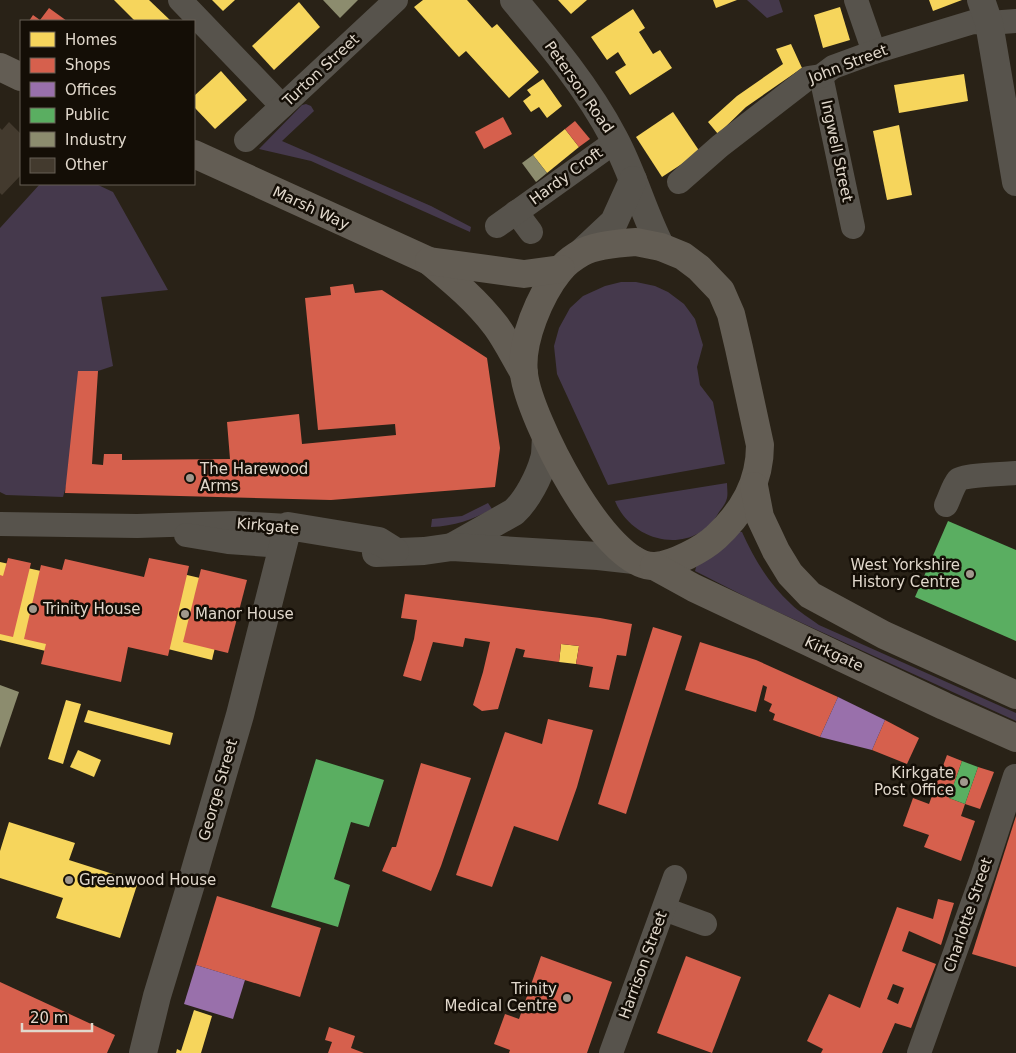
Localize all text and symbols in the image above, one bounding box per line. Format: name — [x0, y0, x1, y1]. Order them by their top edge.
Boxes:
legend — [20, 20, 195, 185]
street label: Turton Street — [278, 30, 363, 111]
text: Homes — [65, 31, 117, 49]
street label: Peterson Road — [541, 38, 617, 136]
street label: John Street — [805, 41, 890, 88]
text: Shops — [65, 56, 111, 74]
text: Offices — [65, 81, 117, 99]
street label: Ingwell Street — [817, 98, 857, 204]
text: Public — [65, 106, 109, 124]
text: Industry — [65, 131, 127, 149]
street label: Hardy Croft — [526, 143, 606, 209]
text: Other — [65, 156, 108, 174]
street label: Marsh Way — [270, 182, 352, 234]
place label: The Harewood Arms — [199, 460, 308, 495]
marker: The Harewood Arms — [184, 472, 196, 484]
street label: Kirkgate — [236, 514, 300, 538]
place label: West Yorkshire History Centre — [851, 556, 960, 591]
marker: West Yorkshire History Centre — [964, 568, 976, 580]
place label: Trinity House — [42, 600, 141, 618]
marker: Trinity House — [27, 603, 39, 615]
place label: Manor House — [195, 605, 294, 623]
marker: Manor House — [179, 608, 191, 620]
street label: Kirkgate — [802, 633, 866, 675]
street label: George Street — [195, 737, 241, 843]
place label: Kirkgate Post Office — [874, 764, 954, 799]
marker: Kirkgate Post Office — [958, 776, 970, 788]
street label: Charlotte Street — [940, 855, 996, 975]
place label: Greenwood House — [79, 871, 216, 889]
marker: Greenwood House — [63, 874, 75, 886]
street label: Harrison Street — [615, 908, 671, 1021]
place label: Trinity Medical Centre — [445, 980, 557, 1015]
marker: Trinity Medical Centre — [561, 992, 573, 1004]
scale bar — [22, 1000, 92, 1032]
text: 20 m — [30, 1009, 68, 1027]

